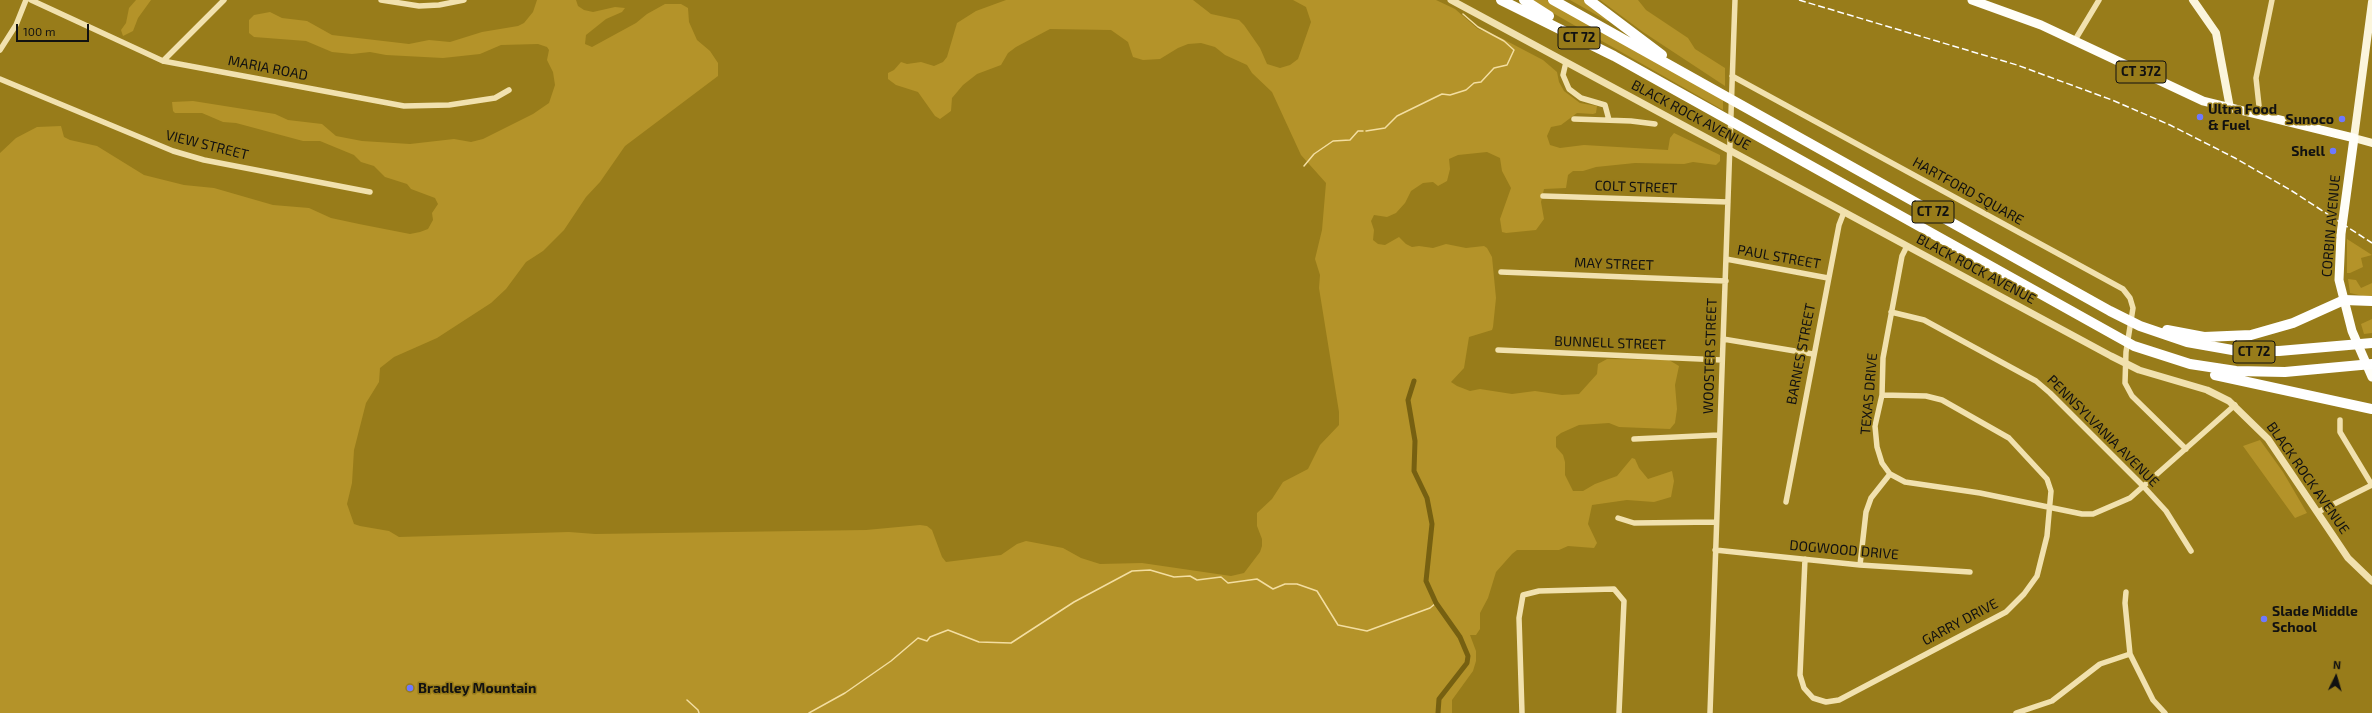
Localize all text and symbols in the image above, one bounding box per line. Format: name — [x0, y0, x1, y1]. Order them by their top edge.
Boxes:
scale bar — [18, 16, 91, 42]
text: 100 m — [23, 24, 55, 38]
road number: CT 72 — [1558, 27, 1600, 49]
street label: MARIA ROAD — [227, 52, 309, 84]
road number: CT 372 — [2116, 61, 2166, 83]
street label: BLACK ROCK AVENUE — [1628, 76, 1754, 154]
place label: Ultra Food & Fuel — [2208, 101, 2277, 134]
place label: Sunoco — [2286, 111, 2334, 127]
marker: Ultra Food & Fuel — [2195, 112, 2205, 122]
marker: Sunoco — [2337, 114, 2347, 124]
street label: VIEW STREET — [164, 127, 250, 163]
place label: Shell — [2291, 143, 2325, 159]
marker: Shell — [2328, 146, 2338, 156]
street label: HARTFORD SQUARE — [1910, 154, 2026, 228]
street label: CORBIN AVENUE — [2318, 174, 2344, 278]
street label: COLT STREET — [1594, 177, 1678, 197]
road number: CT 72 — [1912, 201, 1954, 223]
street label: BLACK ROCK AVENUE — [1913, 230, 2039, 308]
street label: PAUL STREET — [1736, 241, 1822, 273]
street label: MAY STREET — [1574, 254, 1654, 274]
street label: WOOSTER STREET — [1700, 298, 1720, 414]
street label: BARNES STREET — [1783, 302, 1819, 406]
street label: BUNNELL STREET — [1554, 333, 1666, 353]
road number: CT 72 — [2233, 341, 2275, 363]
street label: TEXAS DRIVE — [1857, 352, 1881, 436]
street label: PENNSYLVANIA AVENUE — [2044, 372, 2162, 490]
street label: BLACK ROCK AVENUE — [2263, 419, 2353, 537]
street label: DOGWOOD DRIVE — [1789, 537, 1899, 563]
street label: GARRY DRIVE — [1919, 595, 2001, 649]
place label: Slade Middle School — [2272, 603, 2358, 636]
marker: Slade Middle School — [2259, 614, 2269, 624]
north arrow — [2316, 657, 2356, 697]
text: N — [2333, 658, 2342, 671]
place label: Bradley Mountain — [418, 680, 536, 696]
marker: Bradley Mountain — [405, 683, 415, 693]

